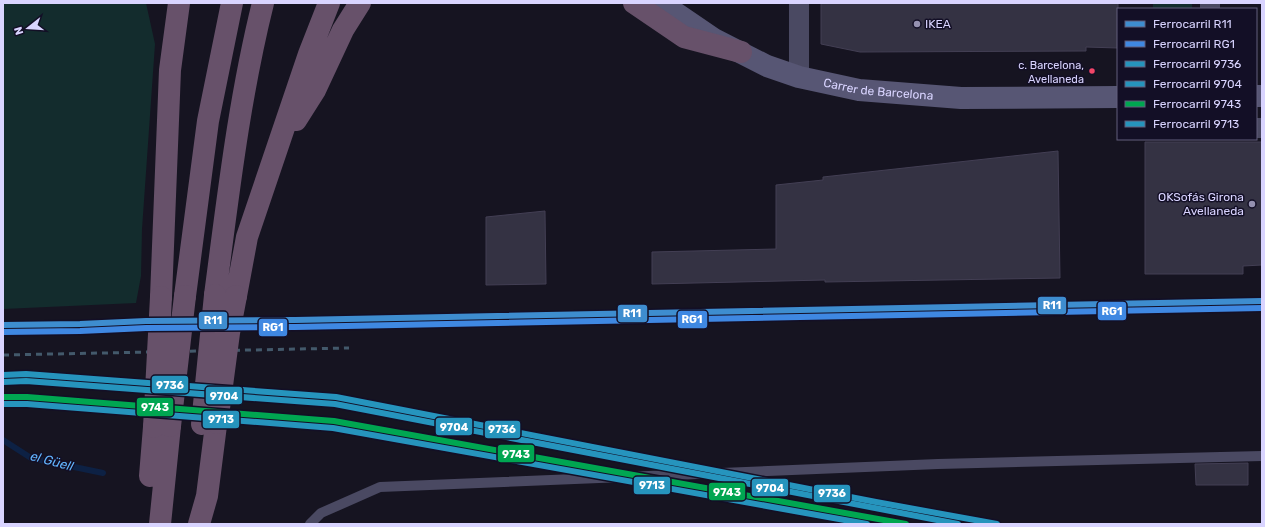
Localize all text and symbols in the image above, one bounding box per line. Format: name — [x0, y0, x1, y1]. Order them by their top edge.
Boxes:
north arrow — [8, 8, 48, 48]
legend — [1117, 8, 1257, 140]
place label: IKEA — [925, 17, 951, 31]
text: Ferrocarril R11 — [1153, 17, 1232, 31]
marker: IKEA — [912, 19, 922, 29]
text: N — [12, 25, 26, 36]
text: Ferrocarril RG1 — [1153, 37, 1235, 51]
text: Ferrocarril 9736 — [1153, 57, 1241, 71]
place label: c. Barcelona, Avellaneda — [1018, 59, 1084, 86]
marker: c. Barcelona, Avellaneda — [1087, 66, 1097, 76]
street label: Carrer de Barcelona — [822, 76, 934, 103]
text: Ferrocarril 9704 — [1153, 77, 1243, 91]
text: Ferrocarril 9743 — [1153, 97, 1241, 111]
text: Ferrocarril 9713 — [1153, 117, 1239, 131]
place label: OKSofás Girona Avellaneda — [1158, 190, 1244, 218]
marker: OKSofás Girona Avellaneda — [1247, 199, 1257, 209]
line badge: R11 — [1037, 296, 1067, 315]
text: R11 — [1043, 299, 1061, 312]
line badge: RG1 — [1097, 301, 1127, 321]
line badge: R11 — [617, 304, 648, 323]
text: RG1 — [1102, 305, 1122, 318]
text: R11 — [623, 307, 641, 320]
line badge: RG1 — [677, 310, 708, 329]
line badge: R11 — [198, 311, 228, 330]
text: RG1 — [682, 313, 702, 326]
text: R11 — [204, 314, 222, 327]
line badge: RG1 — [258, 318, 288, 337]
text: RG1 — [263, 321, 283, 334]
line badge: 9736 — [151, 375, 189, 394]
text: 9736 — [156, 379, 184, 392]
line badge: 9704 — [205, 386, 243, 405]
text: 9704 — [210, 390, 239, 403]
line badge: 9743 — [136, 397, 174, 417]
text: 9743 — [141, 401, 169, 414]
line badge: 9713 — [202, 410, 240, 429]
text: 9713 — [208, 413, 234, 426]
line badge: 9704 — [435, 417, 473, 436]
line badge: 9736 — [484, 420, 521, 439]
text: 9704 — [440, 421, 469, 434]
text: 9736 — [488, 423, 516, 436]
line badge: 9743 — [497, 444, 535, 463]
water label: el Güell — [29, 448, 76, 474]
text: 9743 — [502, 448, 530, 461]
line badge: 9713 — [633, 476, 671, 495]
line badge: 9704 — [751, 478, 789, 497]
text: 9713 — [639, 479, 665, 492]
line badge: 9743 — [708, 482, 746, 501]
text: 9704 — [756, 482, 785, 495]
line badge: 9736 — [813, 484, 851, 503]
text: 9743 — [713, 486, 741, 499]
text: 9736 — [818, 487, 846, 500]

